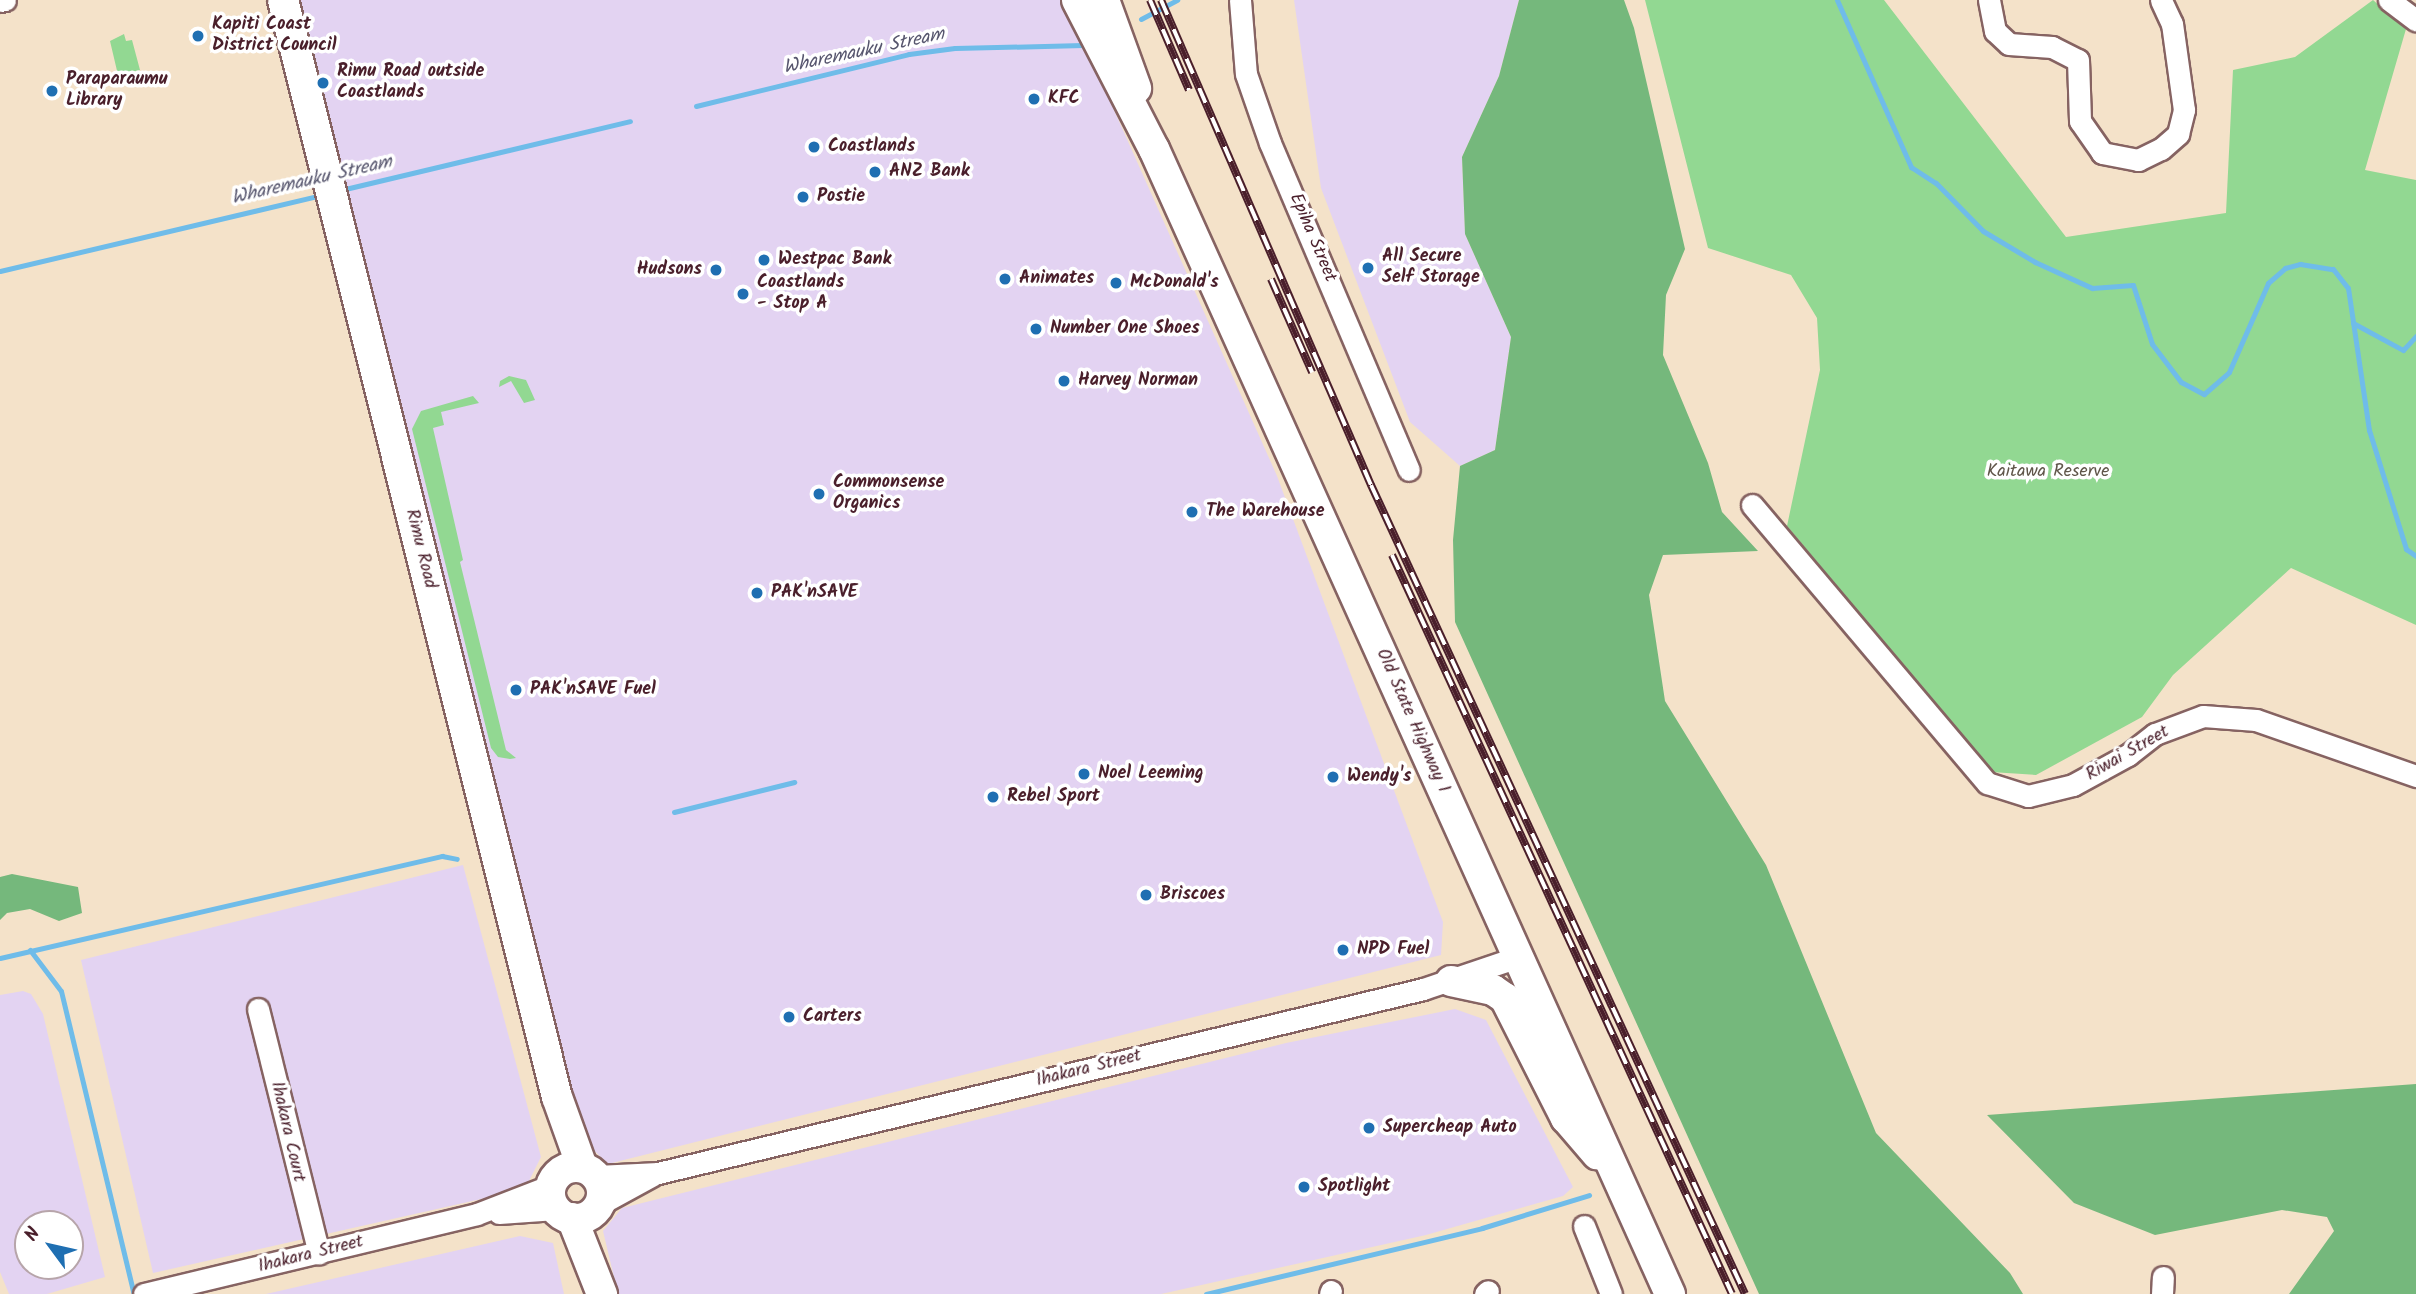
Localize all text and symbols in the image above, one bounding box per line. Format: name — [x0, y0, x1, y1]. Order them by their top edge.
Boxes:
place label: Kapiti Coast District Council — [212, 15, 337, 58]
water label: Wharemauku Stream — [781, 24, 947, 80]
marker: Kapiti Coast District Council — [190, 28, 206, 44]
place label: Rimu Road outside Coastlands — [337, 62, 484, 104]
place label: Paraparaumu Library — [66, 70, 168, 112]
marker: Rimu Road outside Coastlands — [315, 75, 331, 91]
marker: Paraparaumu Library — [44, 83, 60, 99]
place label: KFC — [1048, 88, 1080, 110]
marker: KFC — [1026, 91, 1042, 107]
place label: Coastlands — [828, 136, 915, 158]
marker: Coastlands — [806, 139, 822, 155]
water label: Wharemauku Stream — [230, 151, 394, 211]
place label: ANZ Bank — [889, 161, 970, 183]
marker: ANZ Bank — [867, 164, 883, 180]
place label: Postie — [817, 186, 865, 208]
marker: Postie — [795, 189, 811, 205]
street label: Epiha Street — [1284, 190, 1340, 286]
place label: All Secure Self Storage — [1382, 247, 1480, 290]
place label: Westpac Bank — [778, 249, 891, 271]
marker: Westpac Bank — [756, 252, 772, 268]
place label: Hudsons — [637, 259, 702, 281]
marker: All Secure Self Storage — [1360, 260, 1376, 276]
marker: Hudsons — [708, 262, 724, 278]
place label: Animates — [1019, 268, 1094, 290]
marker: Animates — [997, 271, 1013, 287]
place label: McDonald's — [1130, 272, 1219, 294]
place label: Coastlands - Stop A — [757, 273, 844, 316]
marker: McDonald's — [1108, 275, 1124, 291]
marker: Coastlands - Stop A — [735, 286, 751, 302]
place label: Number One Shoes — [1050, 318, 1200, 340]
marker: Number One Shoes — [1028, 321, 1044, 337]
place label: Harvey Norman — [1078, 370, 1198, 392]
marker: Harvey Norman — [1056, 373, 1072, 389]
park label: Kaitawa Reserve — [1987, 461, 2109, 483]
place label: Commonsense Organics — [833, 473, 944, 516]
marker: Commonsense Organics — [811, 486, 827, 502]
place label: The Warehouse — [1206, 501, 1325, 523]
marker: The Warehouse — [1184, 504, 1200, 520]
street label: Rimu Road — [400, 507, 440, 591]
place label: PAK'nSAVE — [771, 582, 858, 604]
marker: PAK'nSAVE — [749, 585, 765, 601]
street label: Old State Highway 1 — [1371, 646, 1453, 796]
place label: PAK'nSAVE Fuel — [530, 679, 656, 701]
marker: PAK'nSAVE Fuel — [508, 682, 524, 698]
street label: Riwai Street — [2083, 722, 2173, 786]
place label: Noel Leeming — [1098, 763, 1204, 785]
marker: Noel Leeming — [1076, 766, 1092, 782]
place label: Wendy's — [1347, 766, 1411, 788]
marker: Wendy's — [1325, 769, 1341, 785]
place label: Rebel Sport — [1007, 786, 1100, 808]
marker: Rebel Sport — [985, 789, 1001, 805]
place label: Briscoes — [1160, 884, 1225, 906]
marker: Briscoes — [1138, 887, 1154, 903]
place label: NPD Fuel — [1357, 939, 1429, 961]
marker: NPD Fuel — [1335, 942, 1351, 958]
place label: Carters — [803, 1006, 862, 1028]
marker: Carters — [781, 1009, 797, 1025]
street label: Ihakara Street — [1034, 1045, 1144, 1093]
street label: Ihakara Court — [265, 1080, 309, 1184]
place label: Supercheap Auto — [1383, 1117, 1517, 1139]
marker: Supercheap Auto — [1361, 1120, 1377, 1136]
place label: Spotlight — [1318, 1176, 1390, 1198]
marker: Spotlight — [1296, 1179, 1312, 1195]
north arrow — [14, 1210, 84, 1280]
text: N — [17, 1221, 49, 1248]
street label: Ihakara Street — [256, 1231, 366, 1279]

